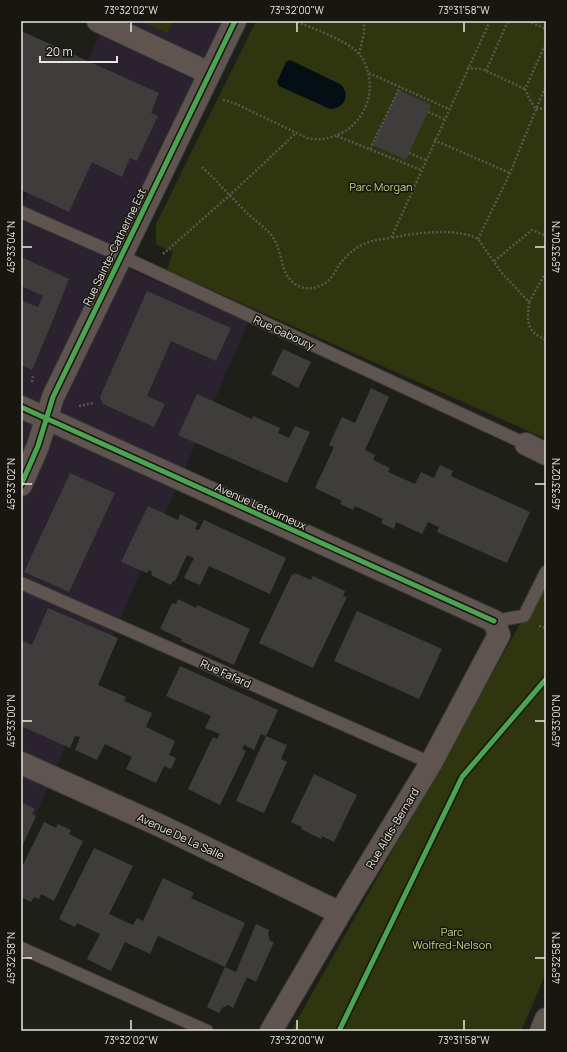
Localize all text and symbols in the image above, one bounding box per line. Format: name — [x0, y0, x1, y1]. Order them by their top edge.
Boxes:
text: 73°32'02"W — [104, 3, 158, 17]
text: 73°32'00"W — [270, 3, 325, 17]
text: 73°31'58"W — [438, 3, 490, 17]
scale bar — [40, 38, 117, 64]
text: 20 m — [46, 43, 73, 60]
park label: Parc Morgan — [349, 179, 413, 194]
street label: Rue Sainte-Catherine Est — [79, 186, 149, 308]
text: 45°33'04"N — [4, 221, 18, 273]
text: 45°33'04"N — [549, 221, 563, 273]
street label: Rue Gaboury — [251, 311, 317, 353]
text: 45°33'02"N — [4, 458, 18, 510]
text: 45°33'02"N — [549, 458, 563, 510]
street label: Avenue Letourneux — [213, 479, 309, 533]
street label: Rue Fafard — [198, 655, 254, 691]
text: 45°33'00"N — [4, 695, 18, 747]
text: 45°33'00"N — [549, 695, 563, 747]
street label: Rue Aldis-Bernard — [362, 785, 422, 871]
street label: Avenue De La Salle — [135, 809, 227, 863]
park label: Parc Wolfred-Nelson — [412, 924, 492, 952]
text: 45°32'58"N — [4, 932, 18, 984]
text: 45°32'58"N — [549, 932, 563, 984]
text: 73°32'02"W — [104, 1033, 158, 1047]
text: 73°32'00"W — [270, 1033, 325, 1047]
text: 73°31'58"W — [438, 1033, 490, 1047]

